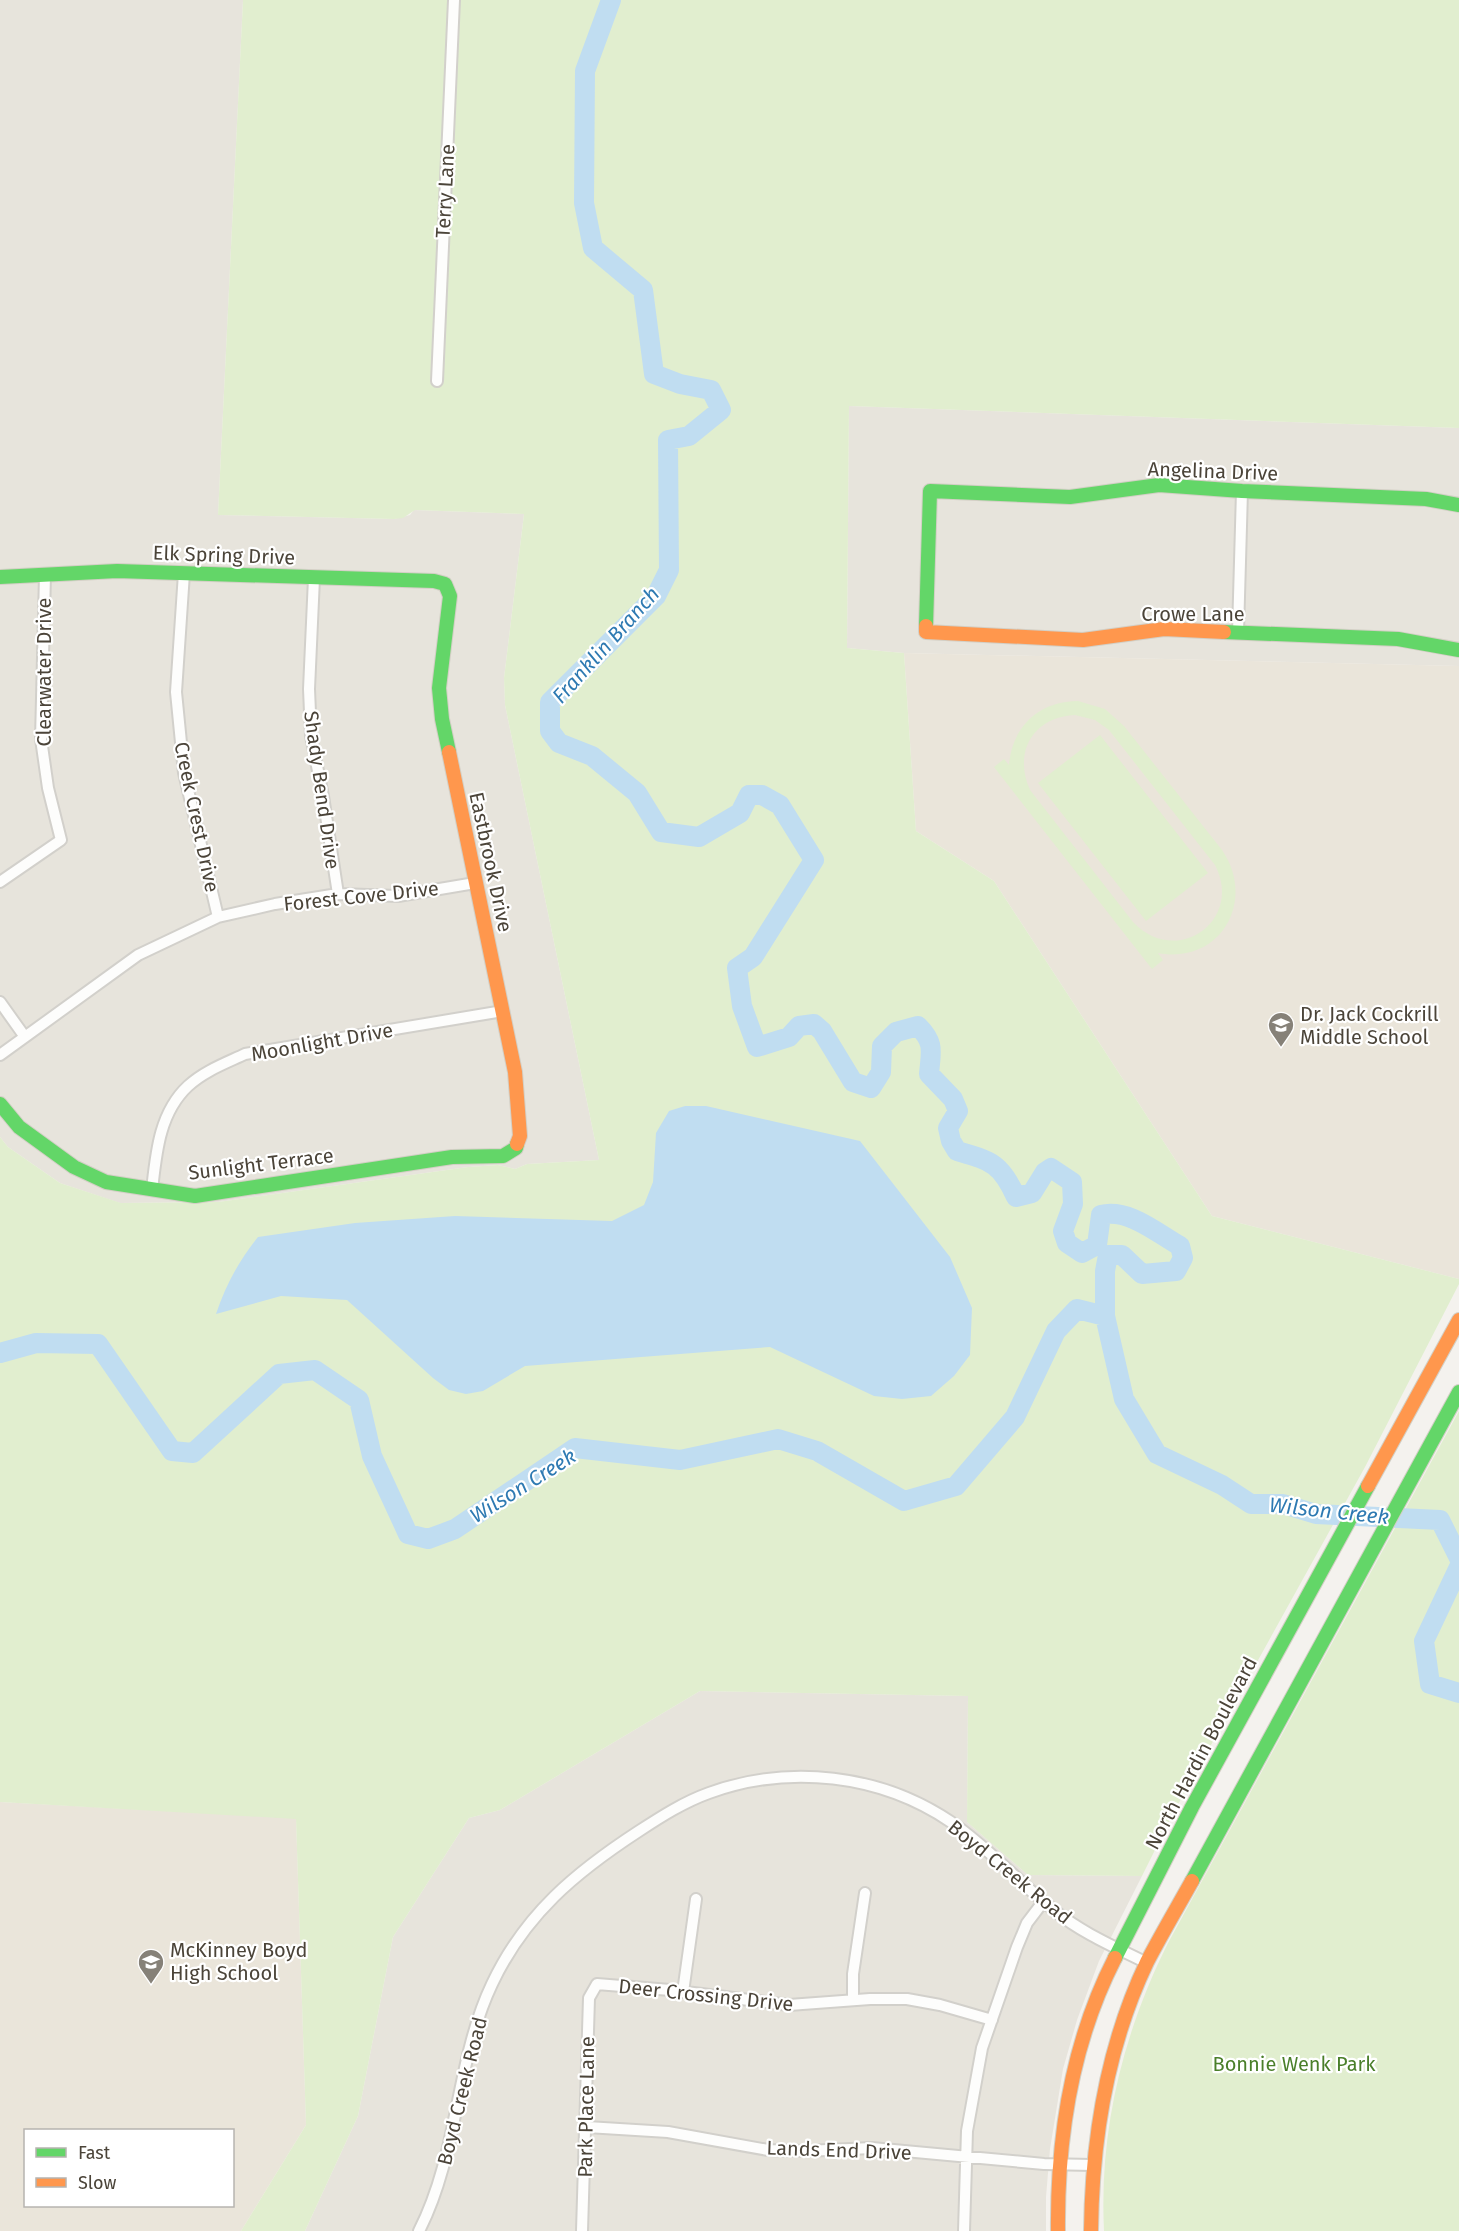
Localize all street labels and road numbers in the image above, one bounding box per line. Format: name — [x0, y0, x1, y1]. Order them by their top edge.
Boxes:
street label: Terry Lane — [431, 143, 459, 239]
street label: Angelina Drive — [1147, 457, 1279, 485]
street label: Elk Spring Drive — [152, 541, 296, 569]
street label: Clearwater Drive — [32, 598, 56, 746]
street label: Crowe Lane — [1141, 602, 1245, 626]
street label: Shady Bend Drive — [299, 709, 345, 871]
street label: Creek Crest Drive — [169, 740, 225, 894]
street label: Eastbrook Drive — [464, 790, 518, 934]
street label: Forest Cove Drive — [282, 876, 440, 916]
street label: Moonlight Drive — [249, 1018, 395, 1066]
street label: Sunlight Terrace — [187, 1143, 335, 1185]
street label: North Hardin Boulevard — [1140, 1652, 1262, 1854]
street label: Boyd Creek Road — [943, 1815, 1077, 1929]
street label: Deer Crossing Drive — [617, 1974, 795, 2016]
street label: Boyd Creek Road — [432, 2014, 492, 2168]
street label: Park Place Lane — [573, 2036, 599, 2178]
street label: Lands End Drive — [766, 2135, 912, 2165]

